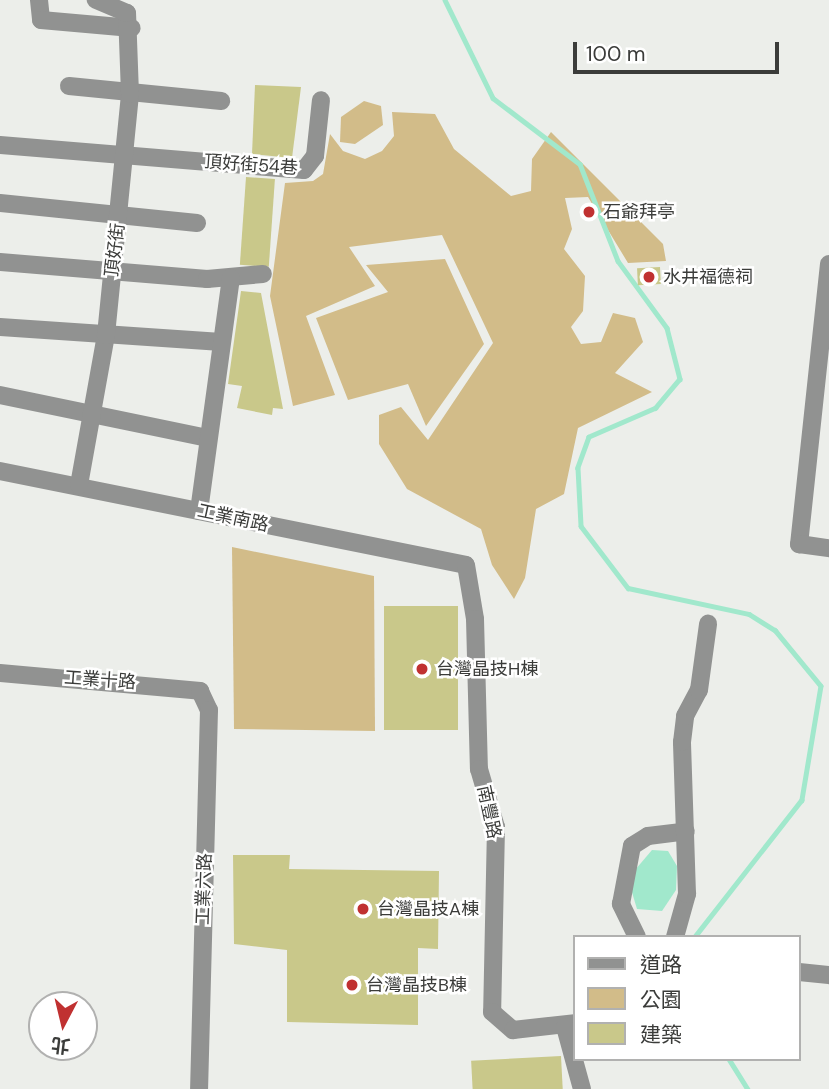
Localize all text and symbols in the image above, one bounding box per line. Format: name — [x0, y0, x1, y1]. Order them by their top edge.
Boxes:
scale bar — [577, 28, 784, 72]
text: 100 m — [586, 40, 646, 68]
street label: 頂好街54巷 — [203, 151, 299, 179]
place label: 石爺拜亭 — [603, 201, 675, 223]
marker: 石爺拜亭 — [581, 204, 597, 220]
street label: 頂好街 — [101, 222, 129, 278]
place label: 水井福德祠 — [663, 266, 753, 288]
marker: 水井福德祠 — [641, 269, 657, 285]
street label: 工業南路 — [196, 500, 270, 536]
place label: 台灣晶技H棟 — [436, 658, 538, 680]
marker: 台灣晶技H棟 — [414, 661, 430, 677]
street label: 工業十路 — [63, 667, 137, 693]
street label: 南豐路 — [473, 783, 505, 841]
street label: 工業六路 — [192, 853, 216, 925]
place label: 台灣晶技A棟 — [377, 898, 479, 920]
marker: 台灣晶技A棟 — [355, 901, 371, 917]
legend — [574, 935, 801, 1061]
text: 道路 — [640, 951, 682, 979]
place label: 台灣晶技B棟 — [366, 974, 467, 996]
marker: 台灣晶技B棟 — [344, 977, 360, 993]
text: 公園 — [640, 986, 682, 1014]
north arrow — [28, 991, 98, 1061]
text: 建築 — [640, 1021, 682, 1049]
text: 北 — [50, 1032, 72, 1059]

